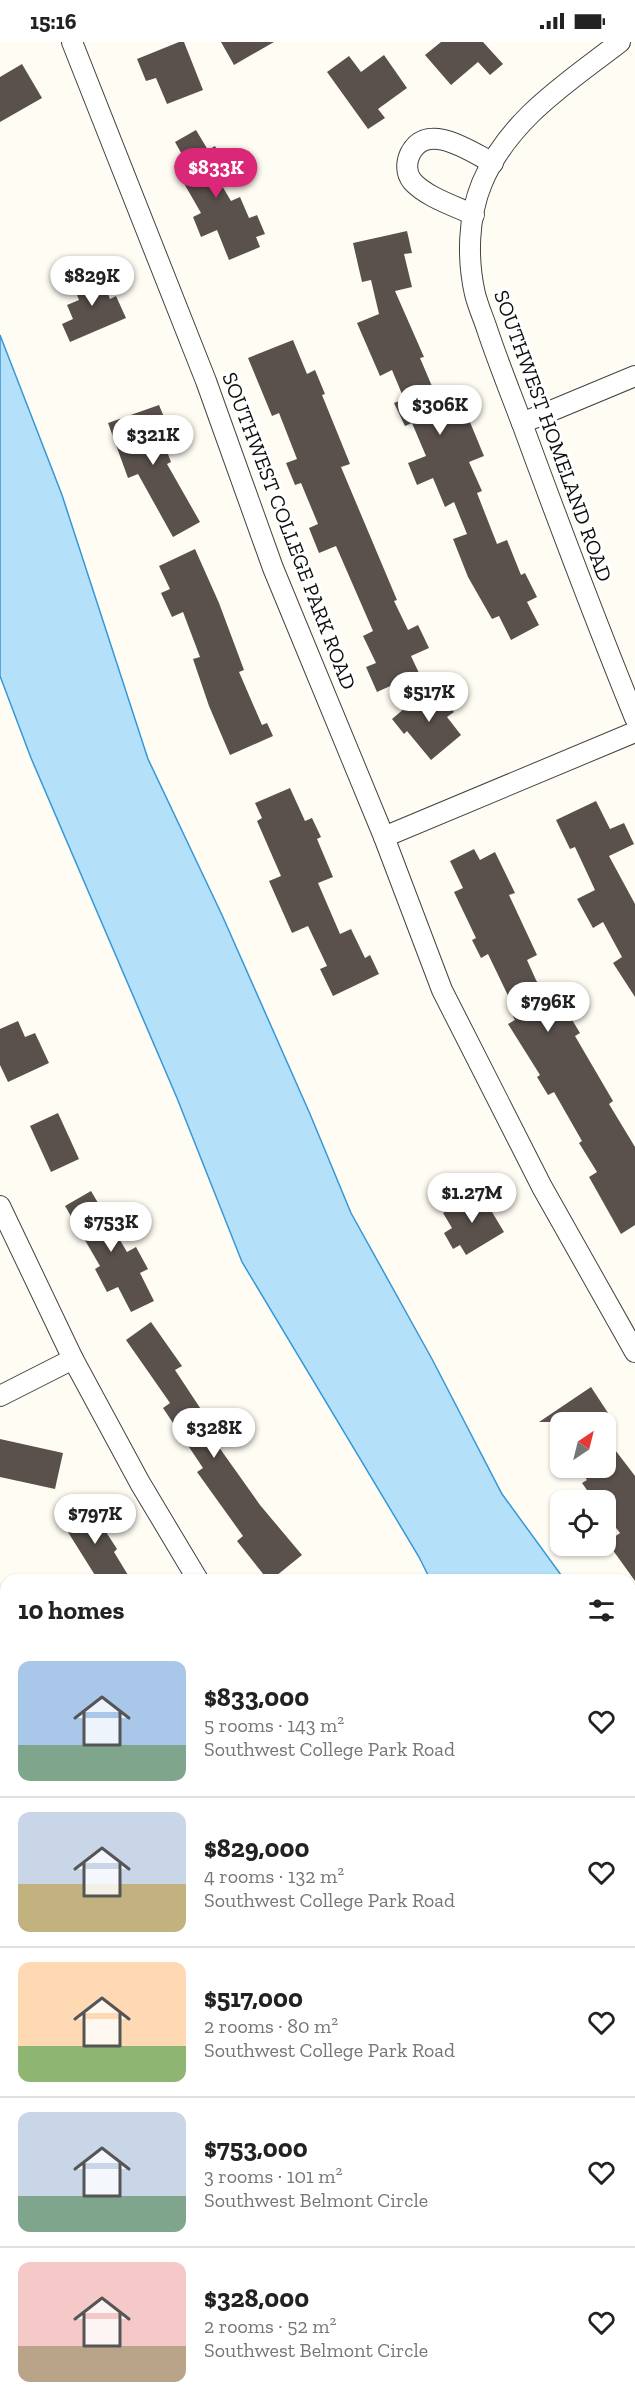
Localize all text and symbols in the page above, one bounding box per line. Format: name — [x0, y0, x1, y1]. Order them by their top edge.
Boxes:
text: 15:16 — [30, 8, 77, 35]
pin: $833K — [174, 148, 258, 199]
text: $833K — [188, 155, 244, 179]
pin: $829K — [50, 256, 134, 307]
text: $829K — [64, 263, 120, 287]
street label: SOUTHWEST HOMELAND ROAD — [489, 287, 618, 585]
street label: SOUTHWEST COLLEGE PARK ROAD — [217, 369, 362, 693]
pin: $306K — [398, 385, 482, 436]
text: $306K — [412, 392, 468, 416]
pin: $321K — [111, 415, 195, 466]
text: $321K — [127, 422, 179, 446]
pin: $517K — [387, 672, 471, 723]
text: $517K — [403, 679, 455, 703]
pin: $796K — [506, 982, 590, 1033]
text: $796K — [521, 989, 575, 1013]
pin: $1.27M — [423, 1173, 521, 1224]
text: $1.27M — [441, 1180, 503, 1204]
pin: $753K — [69, 1202, 153, 1253]
text: $753K — [84, 1209, 138, 1233]
pin: $328K — [172, 1408, 256, 1459]
north arrow — [550, 1412, 616, 1478]
map controls — [550, 1412, 616, 1556]
text: $328K — [186, 1415, 242, 1439]
button: locate — [550, 1490, 616, 1556]
pin: $797K — [53, 1494, 137, 1545]
text: $797K — [68, 1501, 122, 1525]
text: 10 homes — [18, 1594, 124, 1626]
icon: filters — [585, 1594, 618, 1627]
text: $833,000 — [204, 1681, 309, 1713]
icon: home — [66, 1685, 138, 1757]
icon: heart — [585, 1705, 618, 1738]
text: 5 rooms · 143 m² — [204, 1713, 344, 1737]
text: Southwest College Park Road — [204, 1737, 455, 1761]
text: $829,000 — [204, 1832, 309, 1864]
icon: home — [66, 1836, 138, 1908]
icon: heart — [585, 1856, 618, 1889]
text: 4 rooms · 132 m² — [204, 1864, 344, 1888]
text: Southwest College Park Road — [204, 1888, 455, 1912]
text: $517,000 — [204, 1982, 303, 2014]
icon: home — [66, 1986, 138, 2058]
icon: heart — [585, 2006, 618, 2039]
text: 2 rooms · 80 m² — [204, 2014, 338, 2038]
text: Southwest College Park Road — [204, 2038, 455, 2062]
text: $753,000 — [204, 2132, 308, 2164]
icon: home — [66, 2136, 138, 2208]
icon: heart — [585, 2156, 618, 2189]
text: 3 rooms · 101 m² — [204, 2164, 342, 2188]
text: Southwest Belmont Circle — [204, 2188, 428, 2212]
text: $328,000 — [204, 2282, 309, 2314]
icon: home — [66, 2286, 138, 2358]
icon: heart — [585, 2306, 618, 2339]
text: 2 rooms · 52 m² — [204, 2314, 337, 2338]
text: Southwest Belmont Circle — [204, 2338, 428, 2362]

